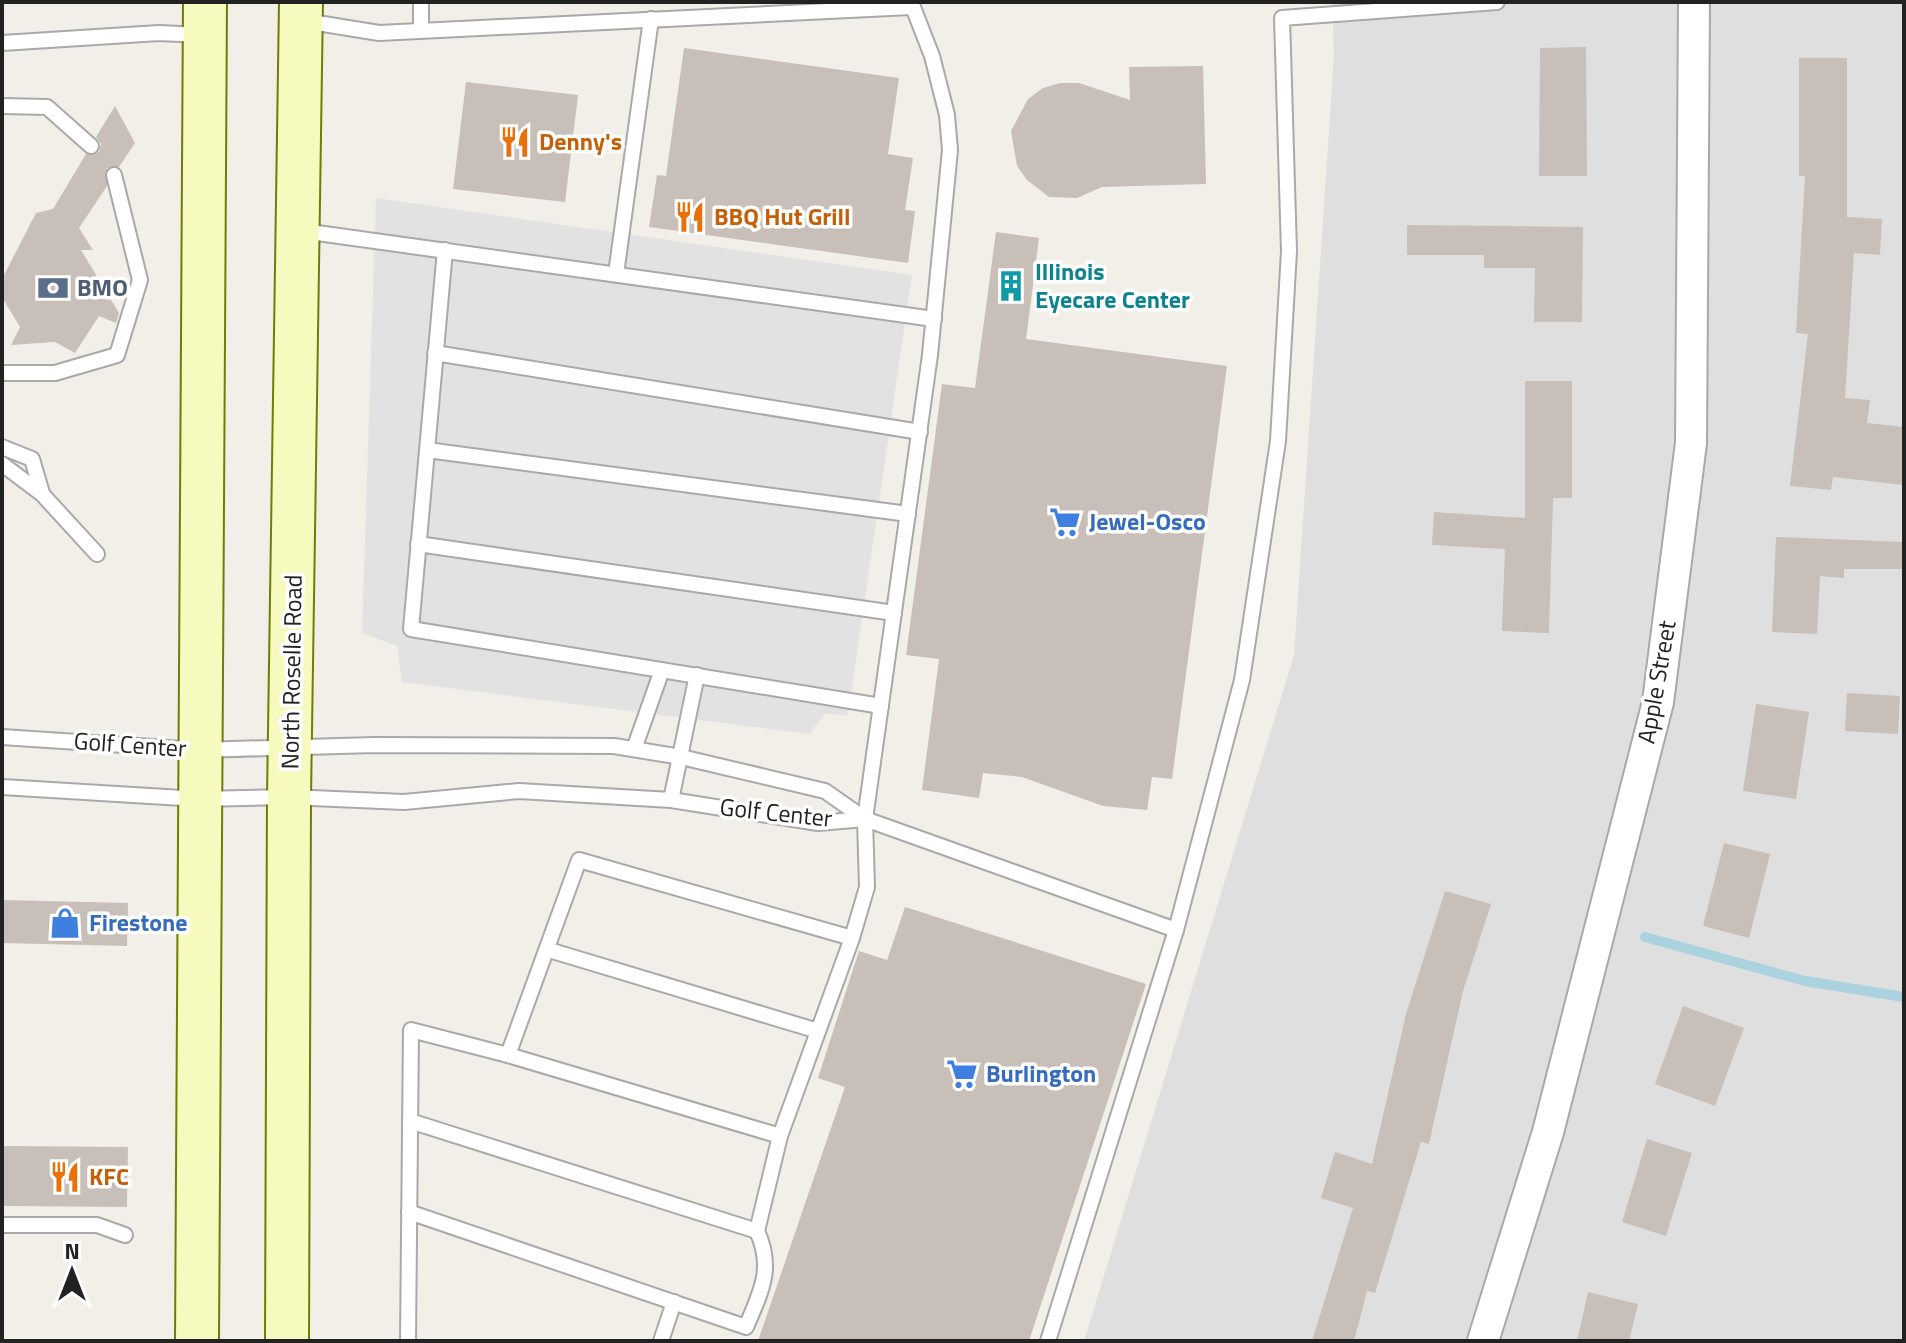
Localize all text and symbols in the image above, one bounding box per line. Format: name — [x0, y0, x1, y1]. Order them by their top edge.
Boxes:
place label: Denny's — [539, 123, 622, 159]
restaurant icon: Denny's — [498, 125, 532, 159]
place label: BBQ Hut Grill — [714, 198, 850, 234]
restaurant icon: BBQ Hut Grill — [673, 200, 707, 234]
place label: Illinois Eyecare Center — [1035, 253, 1190, 317]
place label: BMO — [77, 269, 128, 305]
building icon: Illinois Eyecare Center — [994, 269, 1028, 303]
bank icon: BMO — [36, 271, 70, 305]
place label: Jewel-Osco — [1089, 503, 1206, 539]
supermarket icon: Jewel-Osco — [1048, 505, 1082, 539]
street label: North Roselle Road — [271, 574, 311, 770]
street label: Apple Street — [1627, 617, 1685, 746]
street label: Golf Center — [73, 722, 188, 766]
street label: Golf Center — [718, 788, 834, 836]
place label: Firestone — [89, 904, 187, 940]
shop icon: Firestone — [48, 906, 82, 940]
place label: Burlington — [986, 1055, 1096, 1091]
supermarket icon: Burlington — [945, 1057, 979, 1091]
place label: KFC — [89, 1158, 129, 1194]
restaurant icon: KFC — [48, 1160, 82, 1194]
north arrow — [32, 1231, 112, 1311]
text: N — [64, 1234, 80, 1268]

